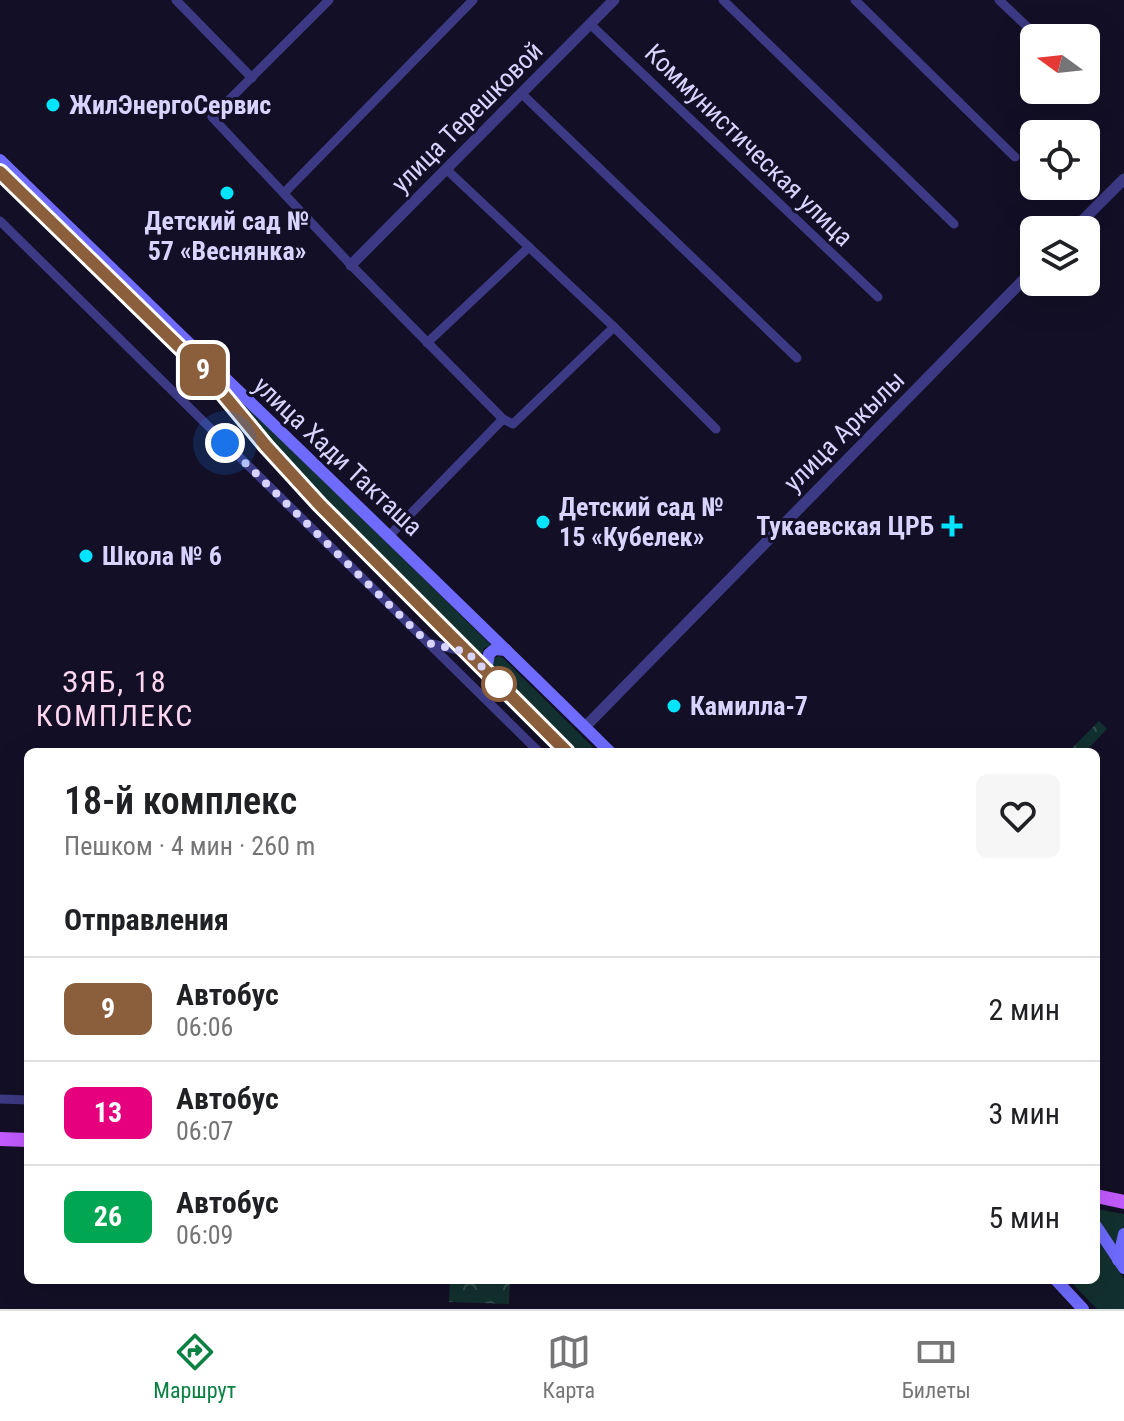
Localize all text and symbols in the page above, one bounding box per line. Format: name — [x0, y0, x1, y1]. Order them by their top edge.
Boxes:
north arrow — [1020, 24, 1100, 104]
map controls — [1020, 24, 1100, 296]
street label: улица Терешковой — [385, 35, 549, 199]
street label: Коммунистическая улица — [639, 38, 859, 252]
place label: ЖилЭнергоСервис — [69, 90, 271, 120]
marker: ЖилЭнергоСервис — [44, 96, 62, 114]
button: locate — [1020, 120, 1100, 200]
marker: Детский сад № 57 «Веснянка» — [218, 184, 236, 202]
place label: Детский сад № 57 «Веснянка» — [145, 206, 309, 266]
button: layers — [1020, 216, 1100, 296]
line badge: 9 — [177, 344, 229, 396]
text: 9 — [196, 353, 210, 386]
street label: улица Аркылы — [778, 365, 910, 497]
street label: улица Хади Такташа — [248, 370, 428, 542]
your location — [205, 423, 245, 463]
place label: Детский сад № 15 «Кубелек» — [559, 492, 724, 552]
place label: Тукаевская ЦРБ — [756, 511, 934, 541]
marker: Детский сад № 15 «Кубелек» — [534, 513, 552, 531]
marker: Тукаевская ЦРБ — [941, 515, 963, 537]
place label: Школа № 6 — [102, 541, 222, 571]
marker: Школа № 6 — [77, 547, 95, 565]
district label: ЗЯБ, 18 КОМПЛЕКС — [36, 664, 194, 733]
unlabelled marker — [482, 667, 516, 701]
place label: Камилла-7 — [690, 691, 808, 721]
marker: Камилла-7 — [665, 697, 683, 715]
button: heart — [976, 774, 1060, 858]
text: 18-й комплекс — [64, 779, 297, 823]
text: Пешком · 4 мин · 260 m — [64, 831, 315, 861]
text: Отправления — [64, 902, 229, 937]
text: Автобус — [176, 977, 279, 1012]
text: 9 — [101, 992, 115, 1025]
text: 2 мин — [988, 992, 1060, 1027]
text: 06:06 — [176, 1012, 233, 1042]
text: Автобус — [176, 1081, 279, 1116]
text: 13 — [94, 1096, 122, 1129]
text: 3 мин — [988, 1096, 1060, 1131]
text: 06:07 — [176, 1116, 233, 1146]
text: Автобус — [176, 1185, 279, 1220]
text: 26 — [94, 1200, 122, 1233]
text: 5 мин — [988, 1200, 1060, 1235]
text: 06:09 — [176, 1220, 233, 1250]
tab: Маршрут — [153, 1330, 236, 1403]
tab: Карта — [543, 1330, 595, 1403]
tab: Билеты — [902, 1330, 971, 1403]

